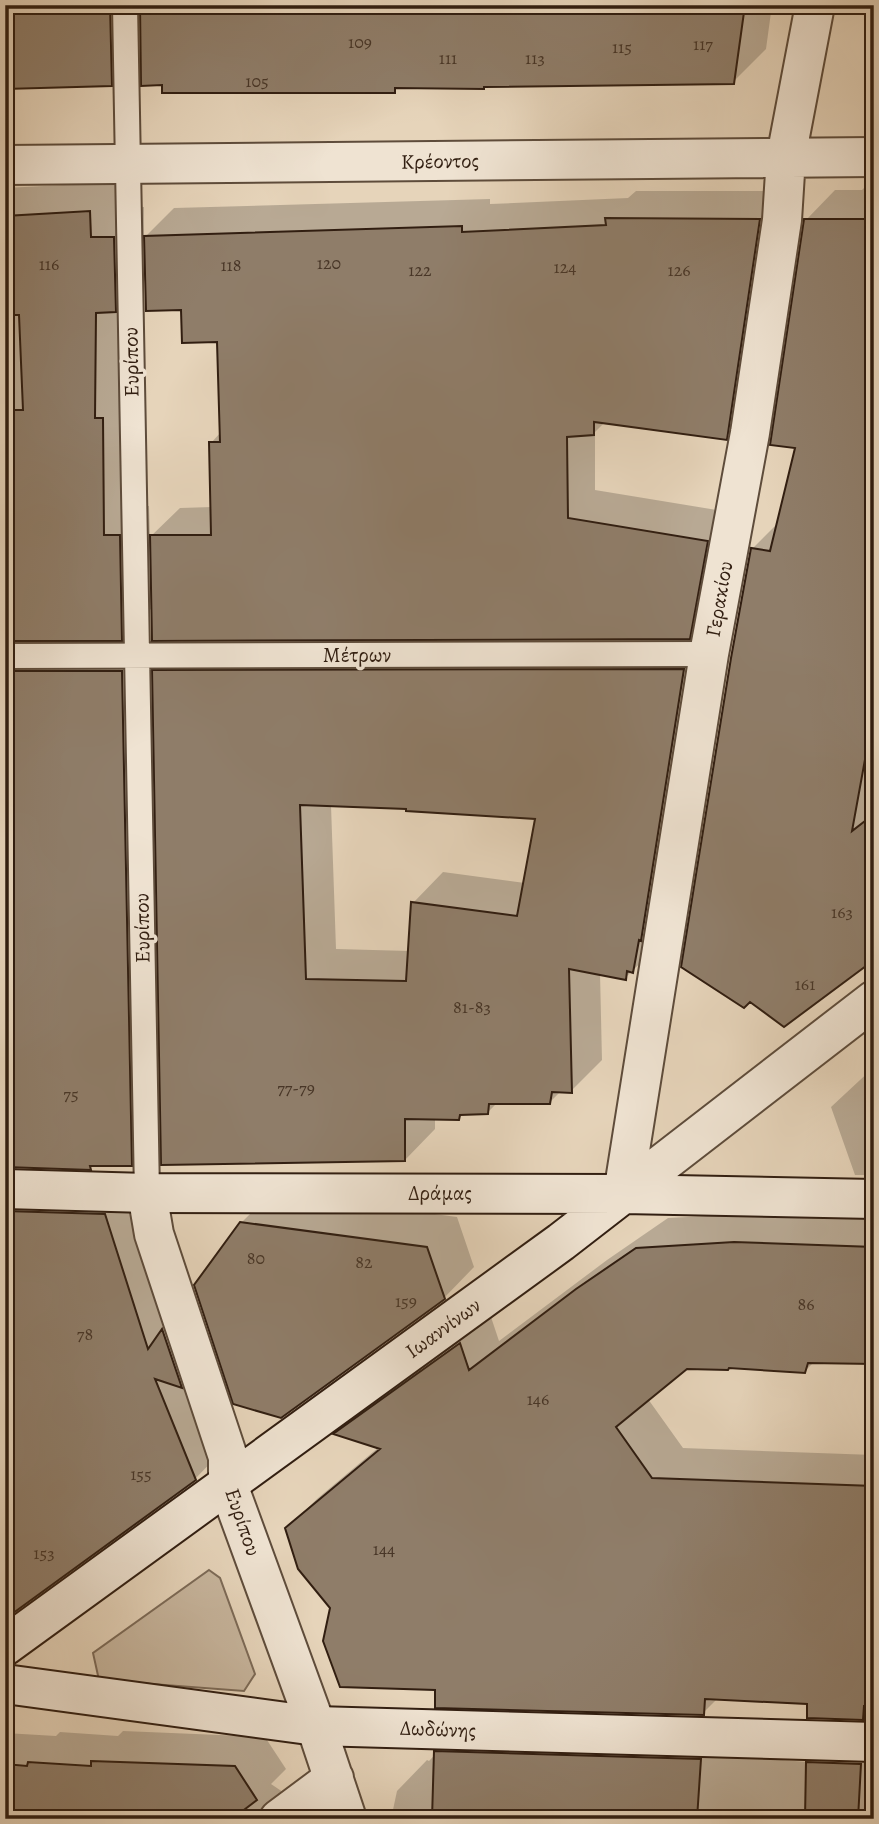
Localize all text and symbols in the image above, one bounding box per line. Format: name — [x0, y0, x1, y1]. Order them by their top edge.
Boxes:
house number: 109 — [348, 30, 372, 54]
house number: 117 — [693, 32, 713, 56]
house number: 115 — [612, 35, 632, 59]
house number: 111 — [439, 46, 457, 70]
house number: 113 — [525, 46, 545, 70]
house number: 105 — [245, 69, 269, 93]
street label: Κρέοντος — [401, 146, 479, 176]
house number: 120 — [317, 251, 341, 275]
house number: 116 — [39, 252, 59, 276]
house number: 118 — [220, 253, 242, 277]
house number: 124 — [554, 255, 576, 279]
house number: 122 — [408, 258, 432, 282]
house number: 126 — [667, 258, 691, 282]
street label: Ευρίπου — [116, 327, 146, 397]
street label: Γερακίου — [699, 559, 739, 639]
street label: Μέτρων — [323, 641, 392, 669]
street label: Ευρίπου — [127, 893, 157, 963]
house number: 163 — [831, 900, 853, 924]
house number: 161 — [795, 972, 815, 996]
house number: 81-83 — [453, 995, 491, 1019]
house number: 77-79 — [277, 1076, 315, 1100]
house number: 75 — [63, 1082, 79, 1106]
street label: Δράμας — [408, 1179, 472, 1207]
house number: 80 — [247, 1246, 265, 1270]
house number: 82 — [355, 1250, 373, 1274]
house number: 159 — [395, 1289, 417, 1313]
street label: Ιωαννίνων — [400, 1291, 487, 1365]
house number: 86 — [797, 1292, 815, 1316]
house number: 78 — [77, 1322, 93, 1346]
house number: 146 — [527, 1387, 549, 1411]
house number: 155 — [130, 1462, 152, 1486]
street label: Ευρίπου — [218, 1484, 268, 1560]
house number: 144 — [373, 1537, 395, 1561]
house number: 153 — [33, 1541, 55, 1565]
street label: Δωδώνης — [399, 1714, 477, 1744]

